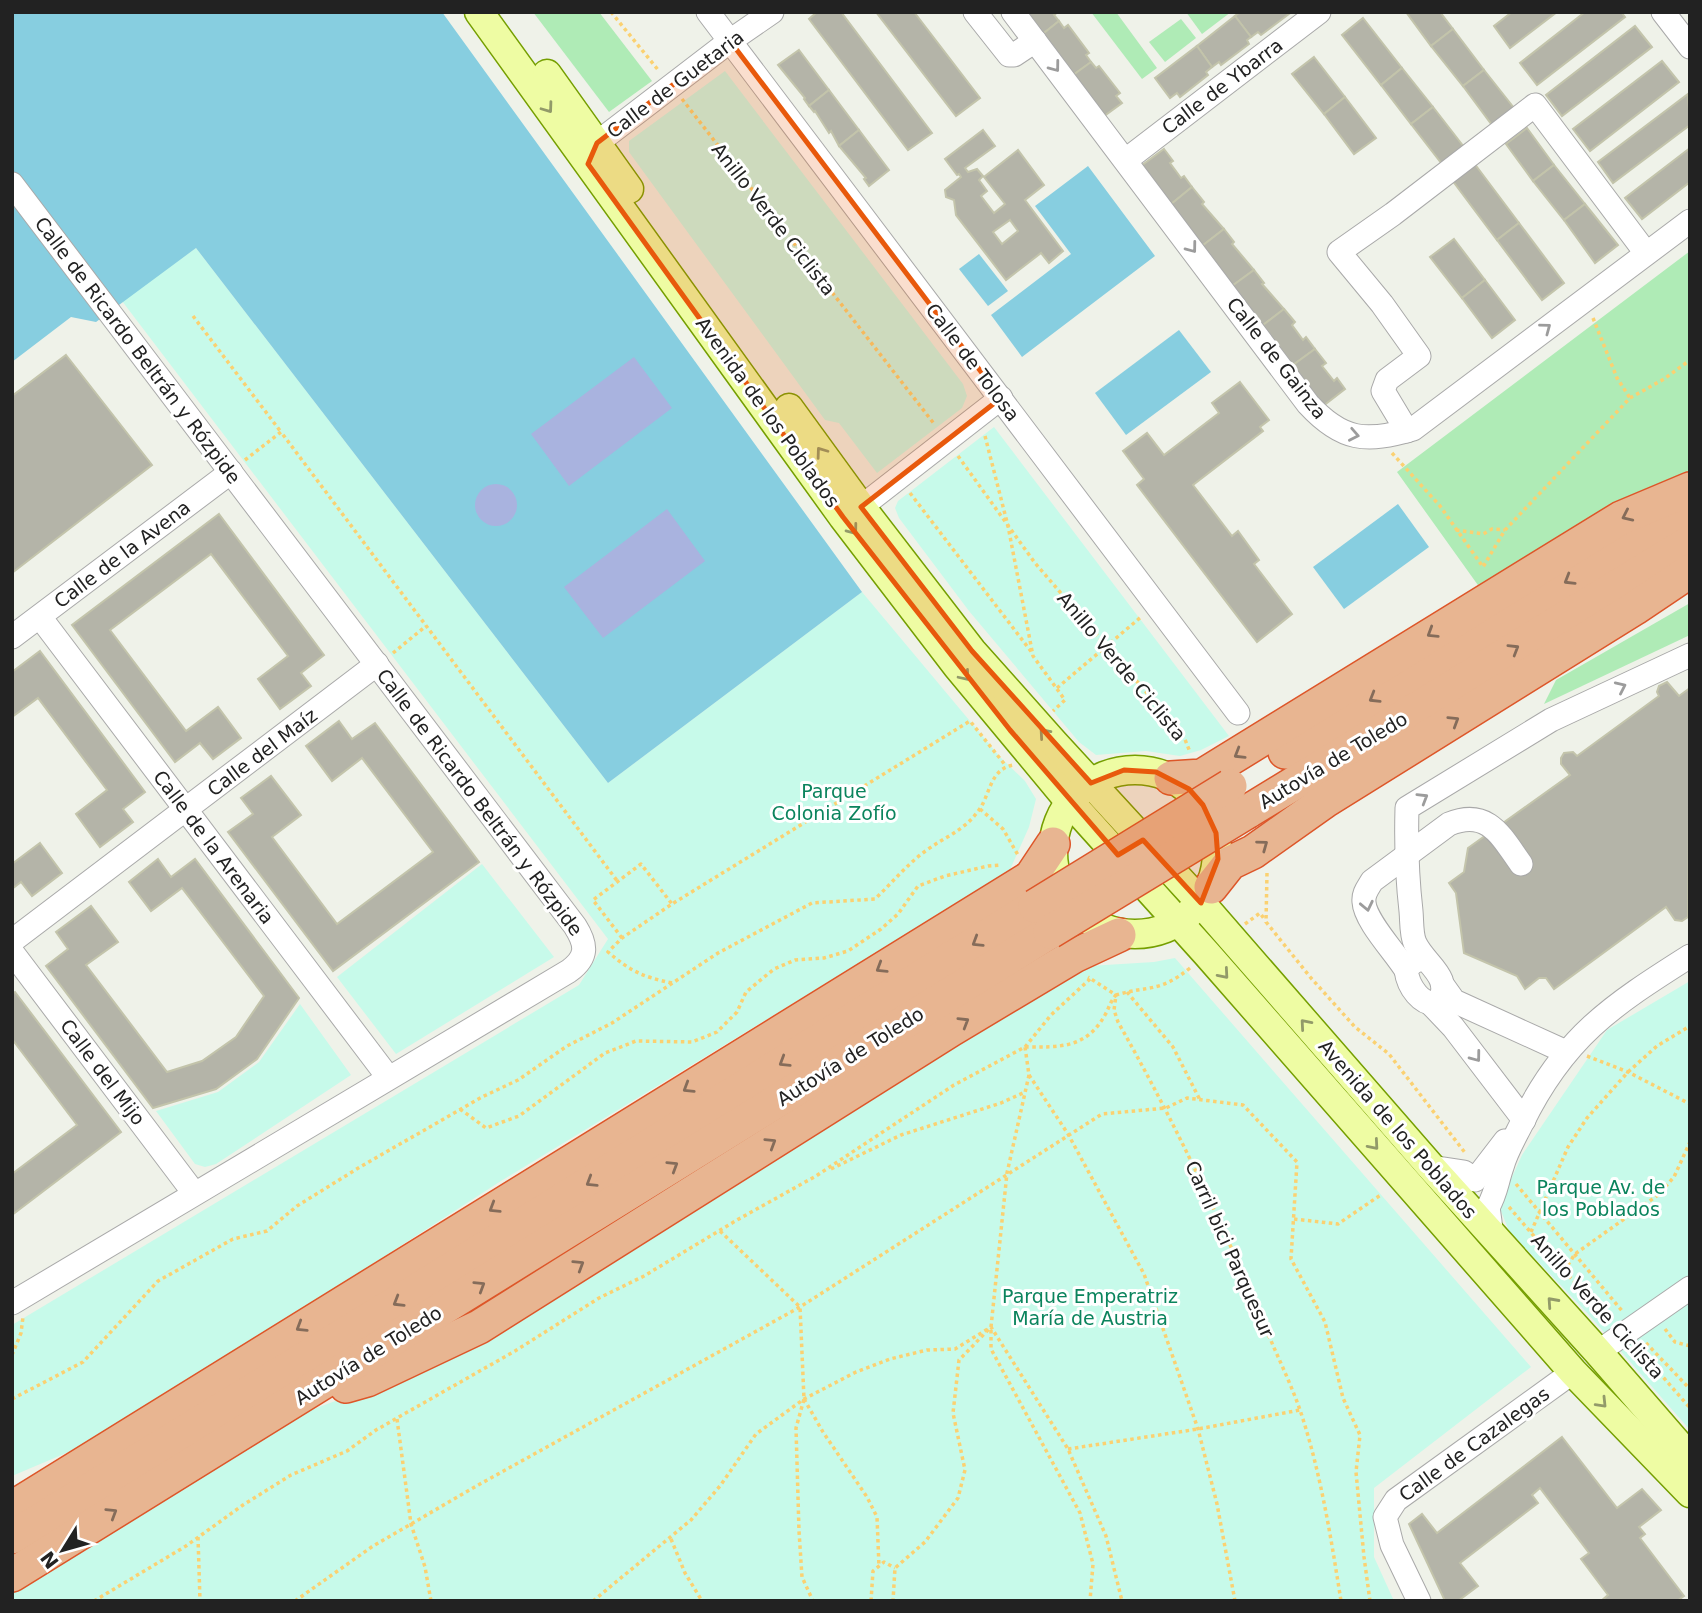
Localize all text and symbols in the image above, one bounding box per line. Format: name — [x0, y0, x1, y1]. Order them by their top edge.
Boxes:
street label: Calle de Guetaria — [602, 25, 748, 143]
street label: Calle de Ybarra — [1157, 34, 1287, 138]
one-way arrow — [1046, 59, 1059, 71]
one-way arrow — [539, 100, 552, 113]
street label: Anillo Verde Ciclista — [708, 138, 840, 300]
street label: Calle de Ricardo Beltrán y Rózpide — [30, 212, 246, 488]
one-way arrow — [1183, 240, 1196, 253]
street label: Calle de Gainza — [1223, 293, 1331, 423]
street label: Calle de Tolosa — [922, 299, 1024, 425]
street label: Avenida de los Poblados — [692, 313, 844, 511]
one-way arrow — [1539, 324, 1551, 336]
one-way arrow — [1349, 427, 1360, 442]
one-way arrow — [817, 447, 829, 460]
street label: Calle de la Avena — [50, 496, 194, 612]
one-way arrow — [1622, 507, 1634, 521]
one-way arrow — [845, 522, 858, 535]
one-way arrow — [1563, 572, 1576, 585]
street label: Anillo Verde Ciclista — [1053, 587, 1191, 745]
one-way arrow — [1427, 625, 1440, 638]
one-way arrow — [1507, 645, 1520, 658]
street label: Calle de Ricardo Beltrán y Rózpide — [372, 664, 588, 940]
one-way arrow — [957, 667, 969, 680]
one-way arrow — [1614, 681, 1626, 695]
one-way arrow — [1369, 690, 1382, 703]
street label: Calle del Maíz — [203, 704, 321, 800]
street label: Autovía de Toledo — [1255, 707, 1411, 813]
one-way arrow — [1446, 716, 1459, 729]
one-way arrow — [1040, 728, 1052, 741]
one-way arrow — [1234, 745, 1247, 758]
street label: Calle de la Arenaria — [149, 766, 279, 928]
park label: Parque Colonia Zofío — [771, 780, 897, 824]
one-way arrow — [1415, 793, 1428, 806]
one-way arrow — [1255, 841, 1268, 853]
one-way arrow — [1359, 899, 1374, 911]
one-way arrow — [972, 933, 985, 946]
one-way arrow — [876, 960, 889, 973]
one-way arrow — [1216, 965, 1228, 978]
street label: Autovía de Toledo — [773, 1002, 927, 1110]
street label: Calle del Mijo — [56, 1015, 150, 1129]
one-way arrow — [956, 1017, 969, 1030]
one-way arrow — [1301, 1019, 1313, 1032]
street label: Avenida de los Poblados — [1314, 1035, 1482, 1223]
one-way arrow — [1467, 1049, 1480, 1062]
one-way arrow — [778, 1053, 791, 1066]
one-way arrow — [682, 1079, 695, 1092]
one-way arrow — [1366, 1136, 1378, 1149]
one-way arrow — [763, 1139, 776, 1152]
street label: Carril bici Parquesur — [1181, 1157, 1279, 1341]
one-way arrow — [665, 1162, 678, 1175]
one-way arrow — [585, 1174, 598, 1187]
park label: Parque Av. de los Poblados — [1536, 1176, 1666, 1220]
one-way arrow — [489, 1199, 502, 1212]
street label: Anillo Verde Ciclista — [1527, 1229, 1669, 1383]
one-way arrow — [571, 1260, 584, 1273]
one-way arrow — [472, 1281, 485, 1294]
park label: Parque Emperatriz María de Austria — [1002, 1285, 1178, 1329]
one-way arrow — [392, 1294, 405, 1307]
one-way arrow — [1548, 1297, 1561, 1310]
street label: Autovía de Toledo — [291, 1301, 445, 1409]
one-way arrow — [296, 1319, 309, 1332]
street label: Calle de Cazalegas — [1395, 1382, 1553, 1506]
one-way arrow — [1594, 1394, 1607, 1407]
one-way arrow — [105, 1509, 118, 1522]
north arrow — [28, 1515, 98, 1585]
text: N — [36, 1547, 63, 1573]

